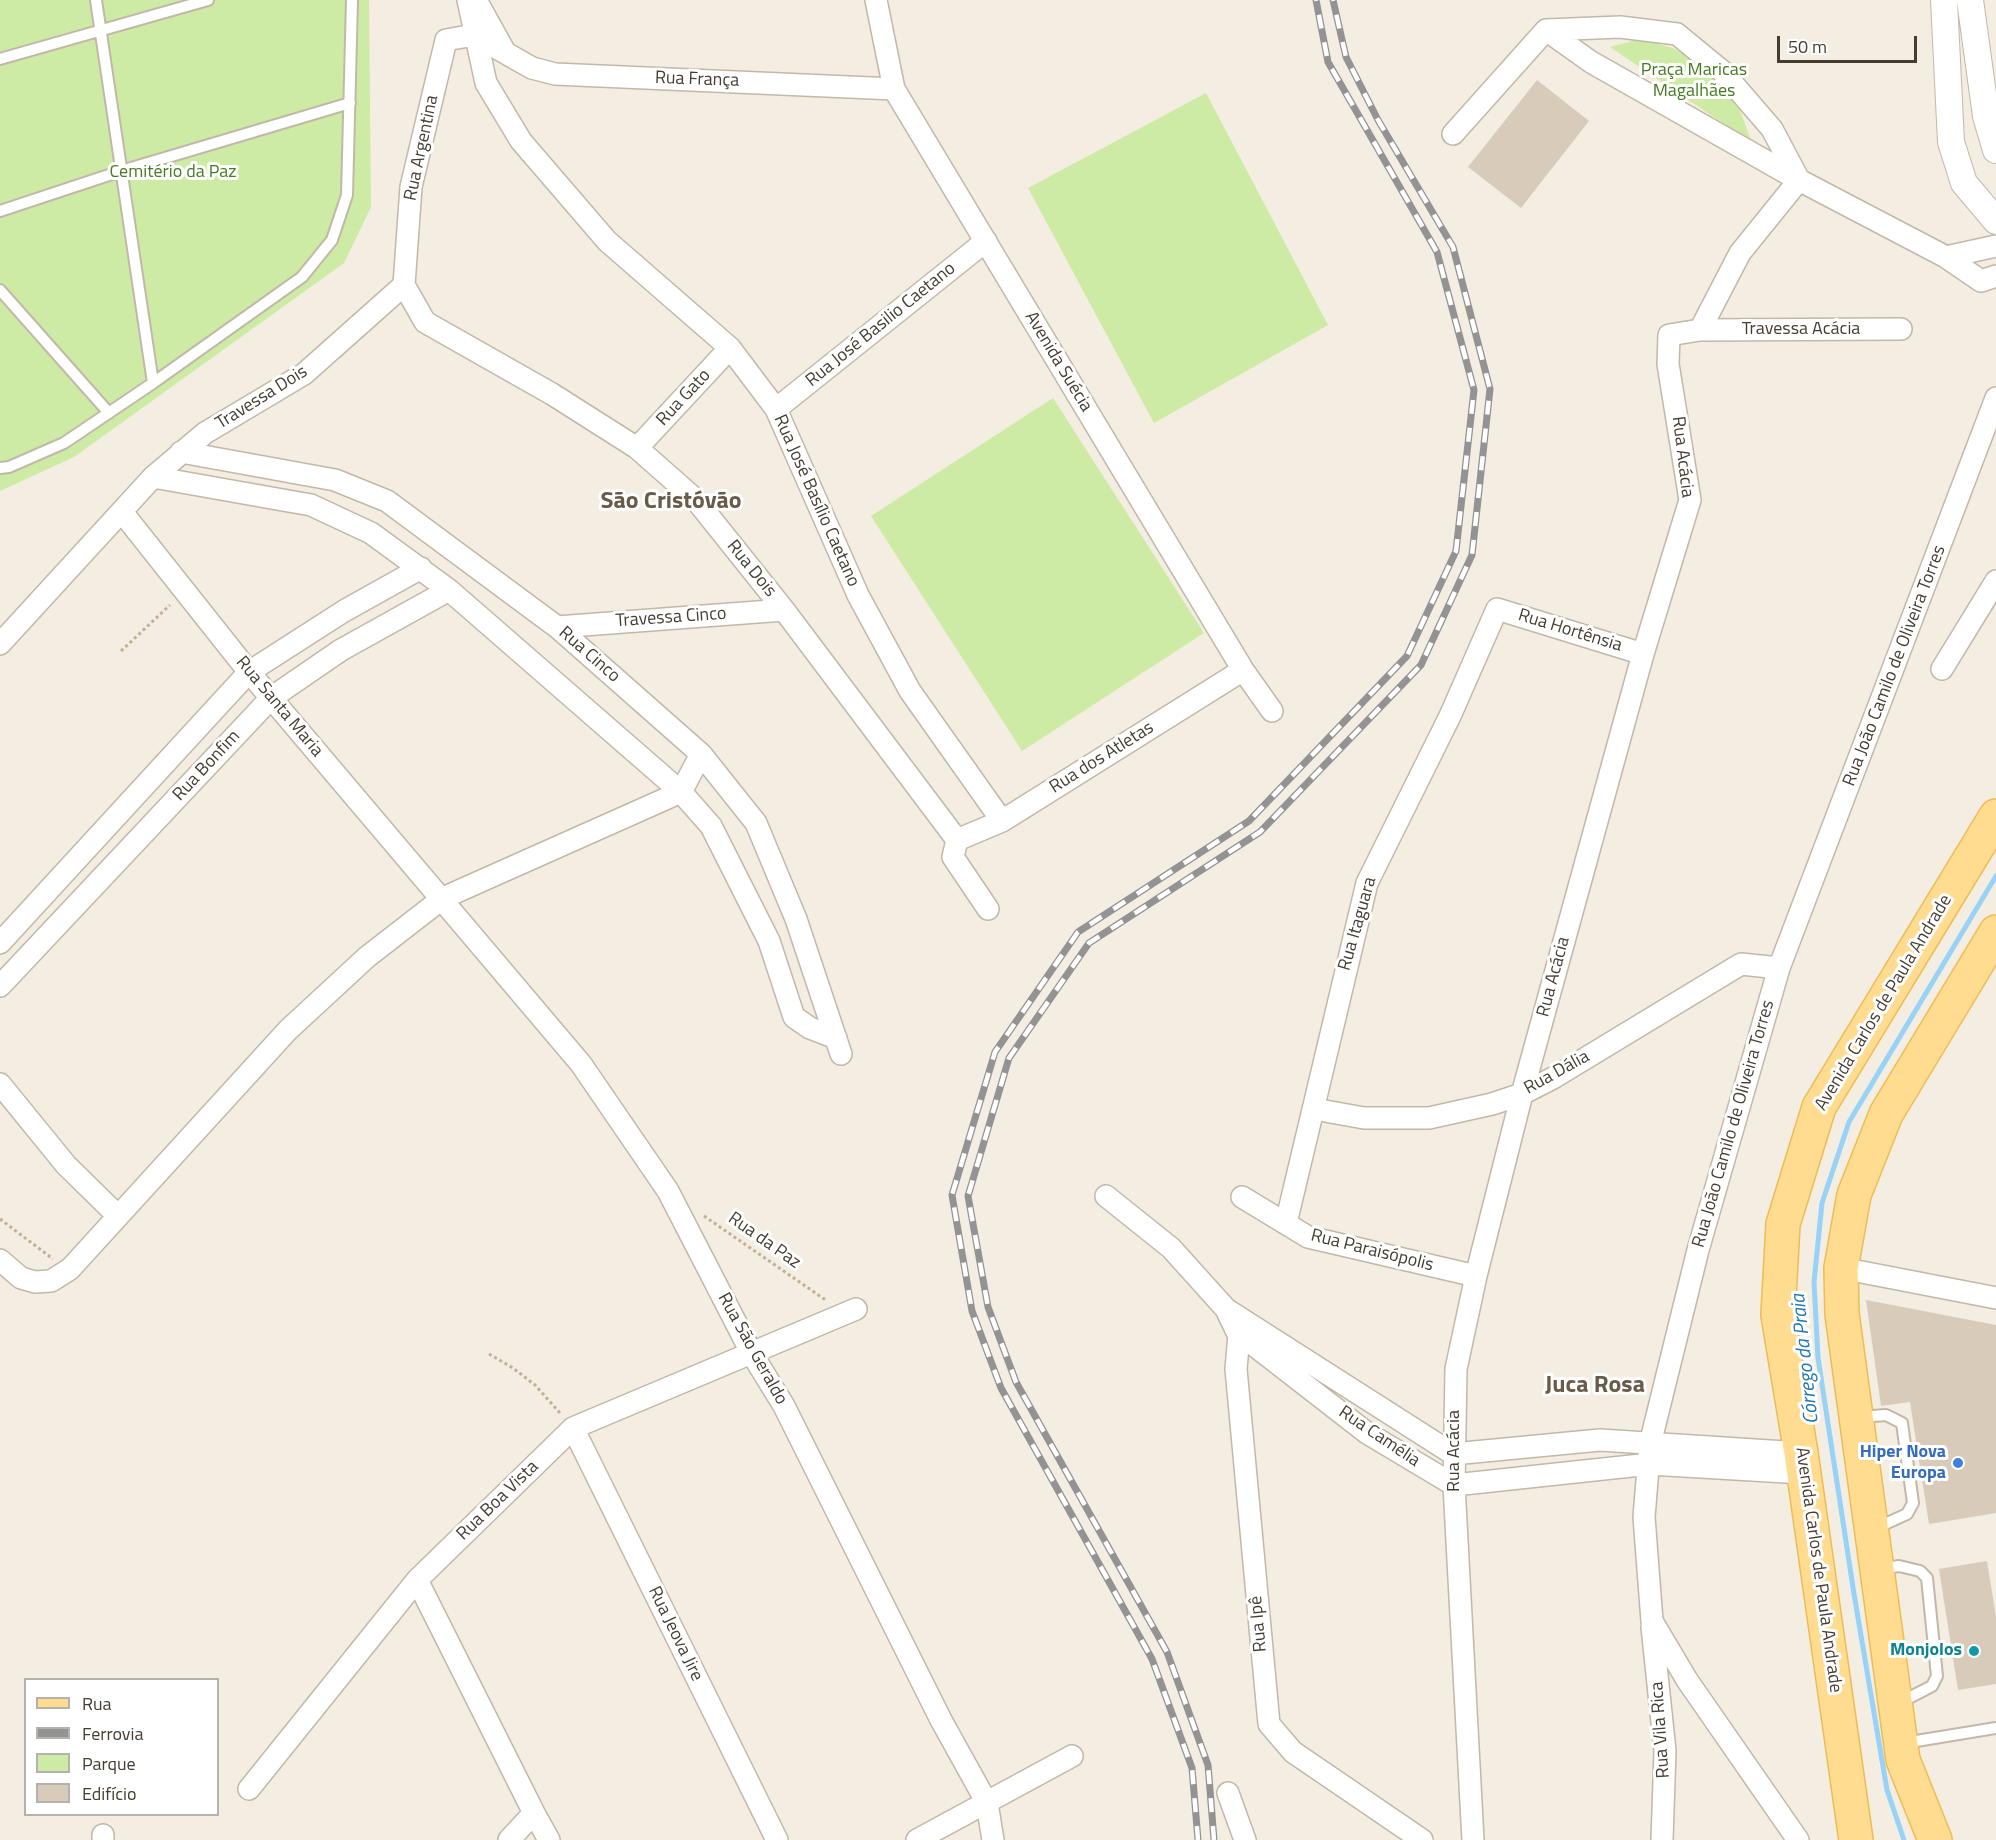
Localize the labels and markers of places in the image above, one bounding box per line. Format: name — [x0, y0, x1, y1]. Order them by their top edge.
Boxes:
place label: Hiper Nova Europa — [1860, 1442, 1946, 1484]
marker: Hiper Nova Europa — [1951, 1456, 1965, 1470]
place label: Monjolos — [1890, 1640, 1962, 1662]
marker: Monjolos — [1967, 1644, 1981, 1658]

